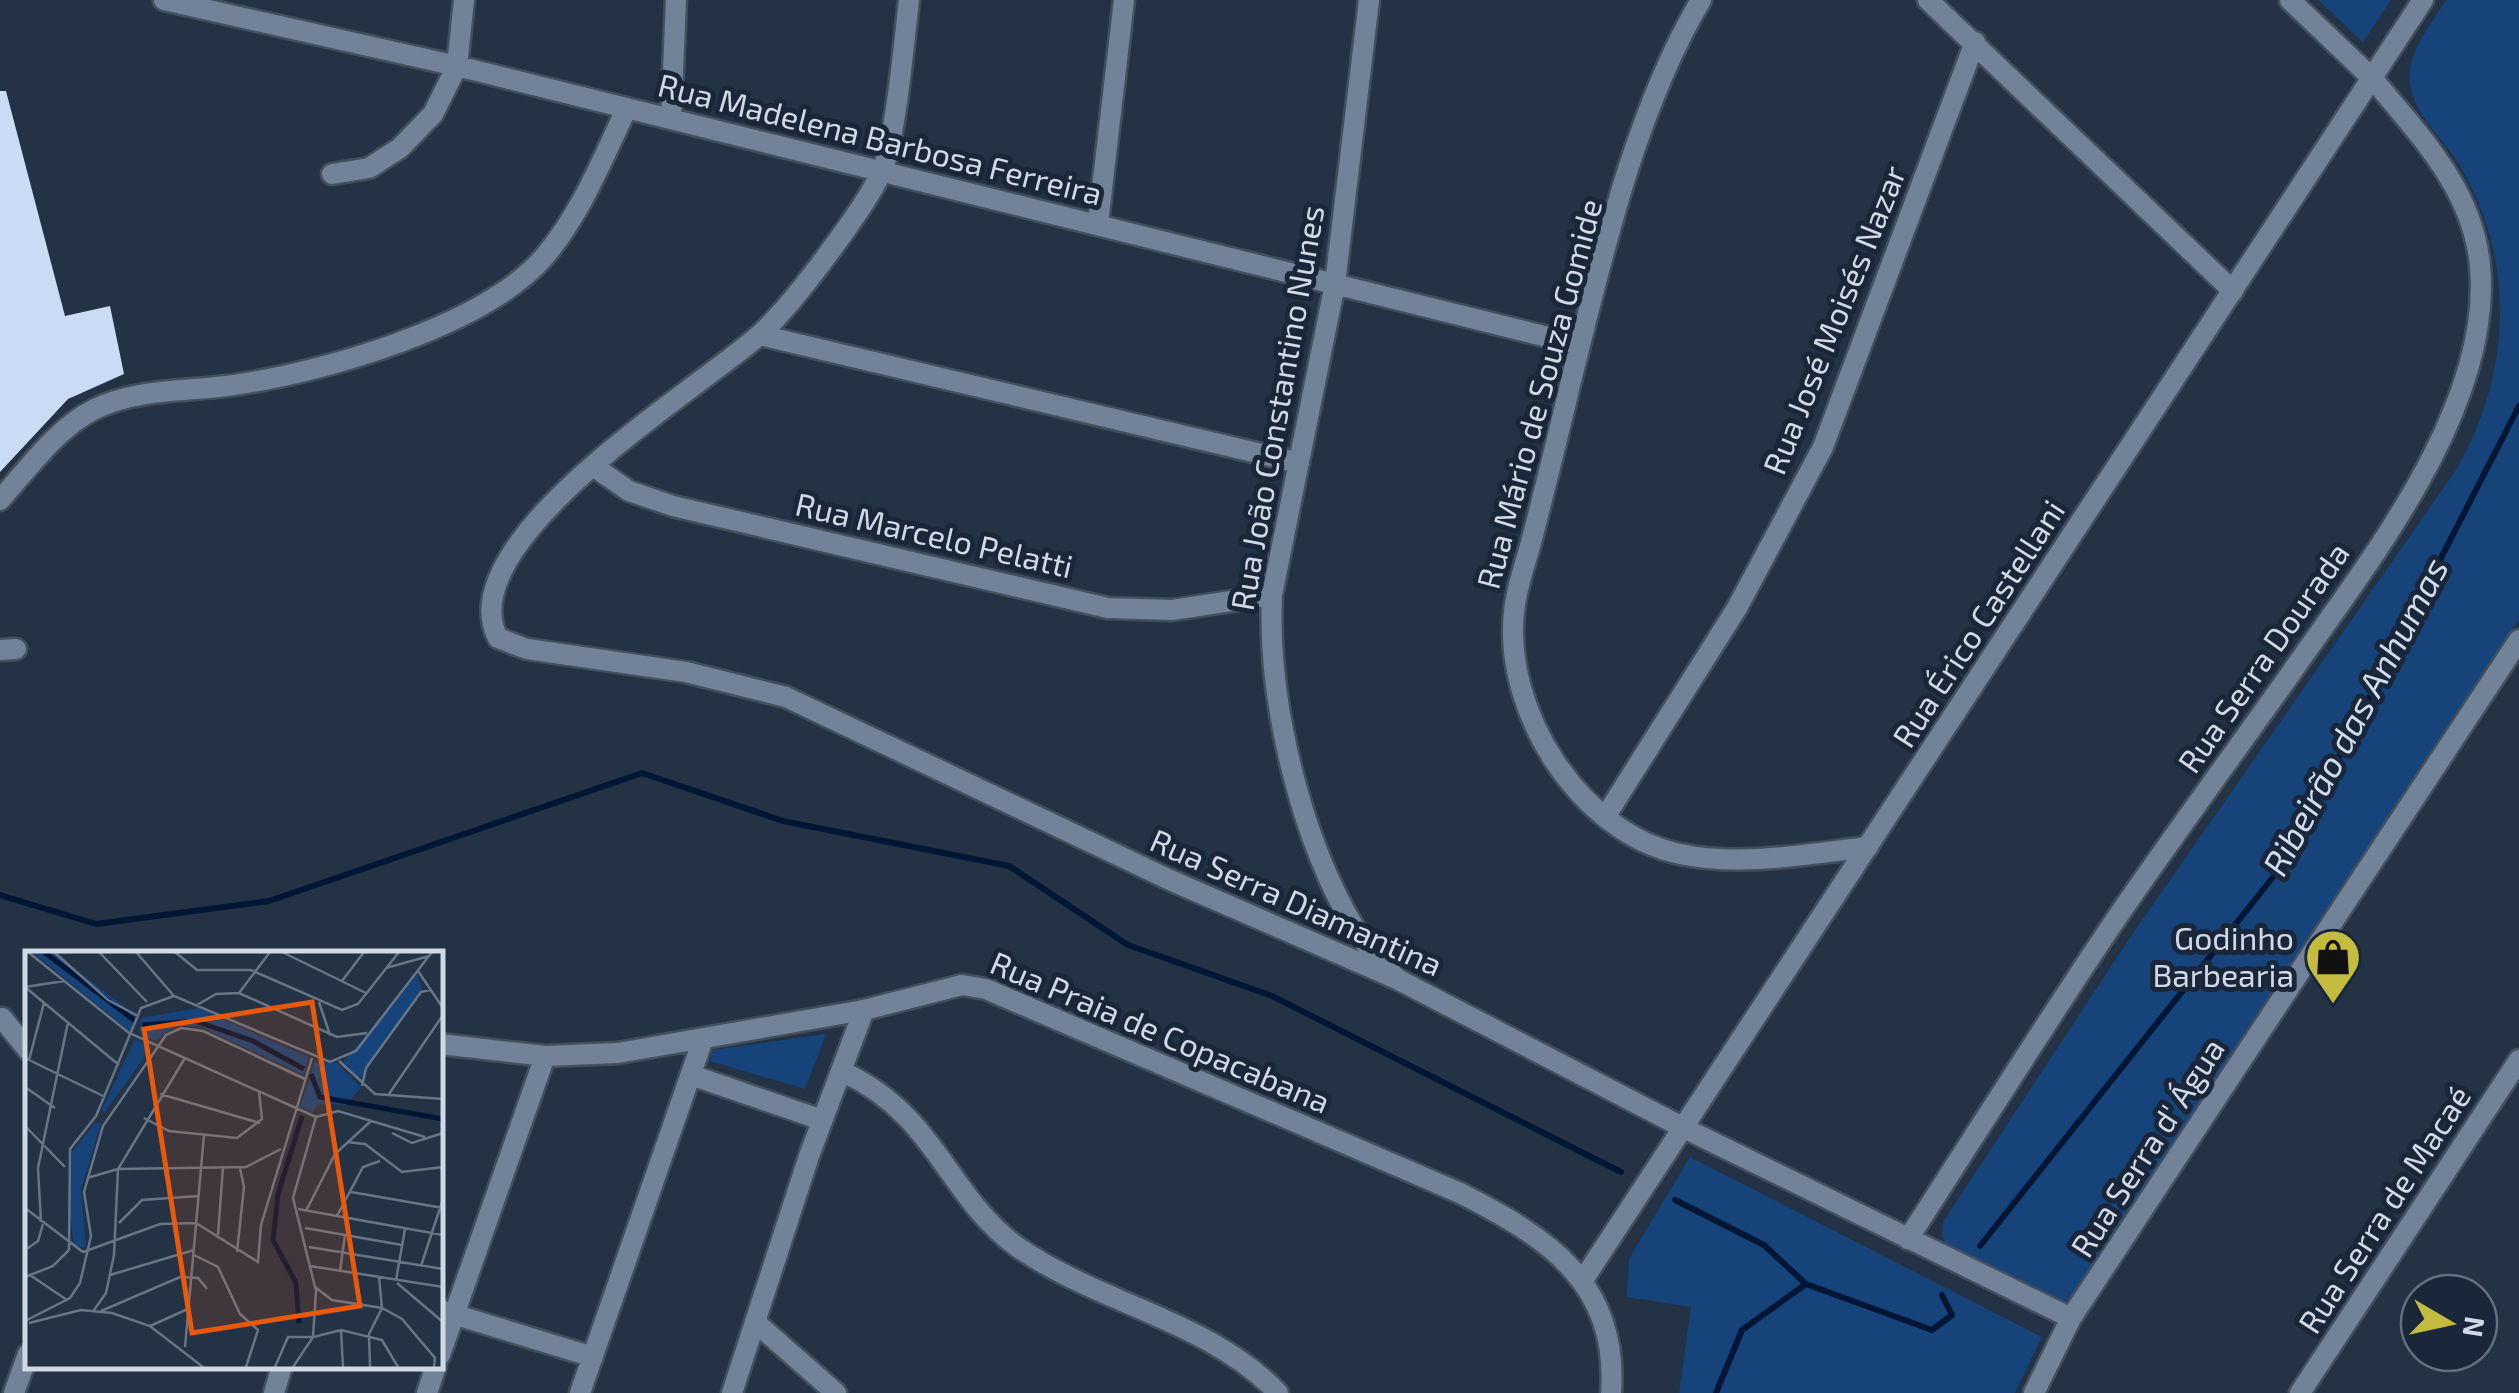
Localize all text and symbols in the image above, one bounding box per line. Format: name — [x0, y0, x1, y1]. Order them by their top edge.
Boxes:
street label: Rua Madelena Barbosa Ferreira — [655, 64, 1106, 212]
street label: Rua José Moisés Nazar — [1754, 159, 1913, 479]
street label: Rua Mário de Souza Gomide — [1468, 194, 1608, 593]
street label: Rua João Constantino Nunes — [1222, 202, 1330, 613]
street label: Rua Marcelo Pelatti — [792, 484, 1077, 584]
street label: Rua Érico Castellani — [1883, 492, 2071, 753]
street label: Rua Serra Dourada — [2169, 534, 2356, 779]
water label: Ribeirão das Anhumas — [2253, 550, 2456, 882]
street label: Rua Serra Diamantina — [1145, 820, 1449, 983]
place label: Godinho Barbearia — [2152, 918, 2294, 993]
shop icon: Godinho Barbearia — [2303, 927, 2363, 1006]
street label: Rua Praia de Copacabana — [985, 942, 1336, 1120]
inset map — [25, 951, 442, 1368]
street label: Rua Serra d' Água — [2062, 1031, 2231, 1263]
street label: Rua Serra de Macaé — [2289, 1078, 2477, 1340]
north arrow — [2399, 1273, 2499, 1373]
text: N — [2456, 1314, 2493, 1340]

